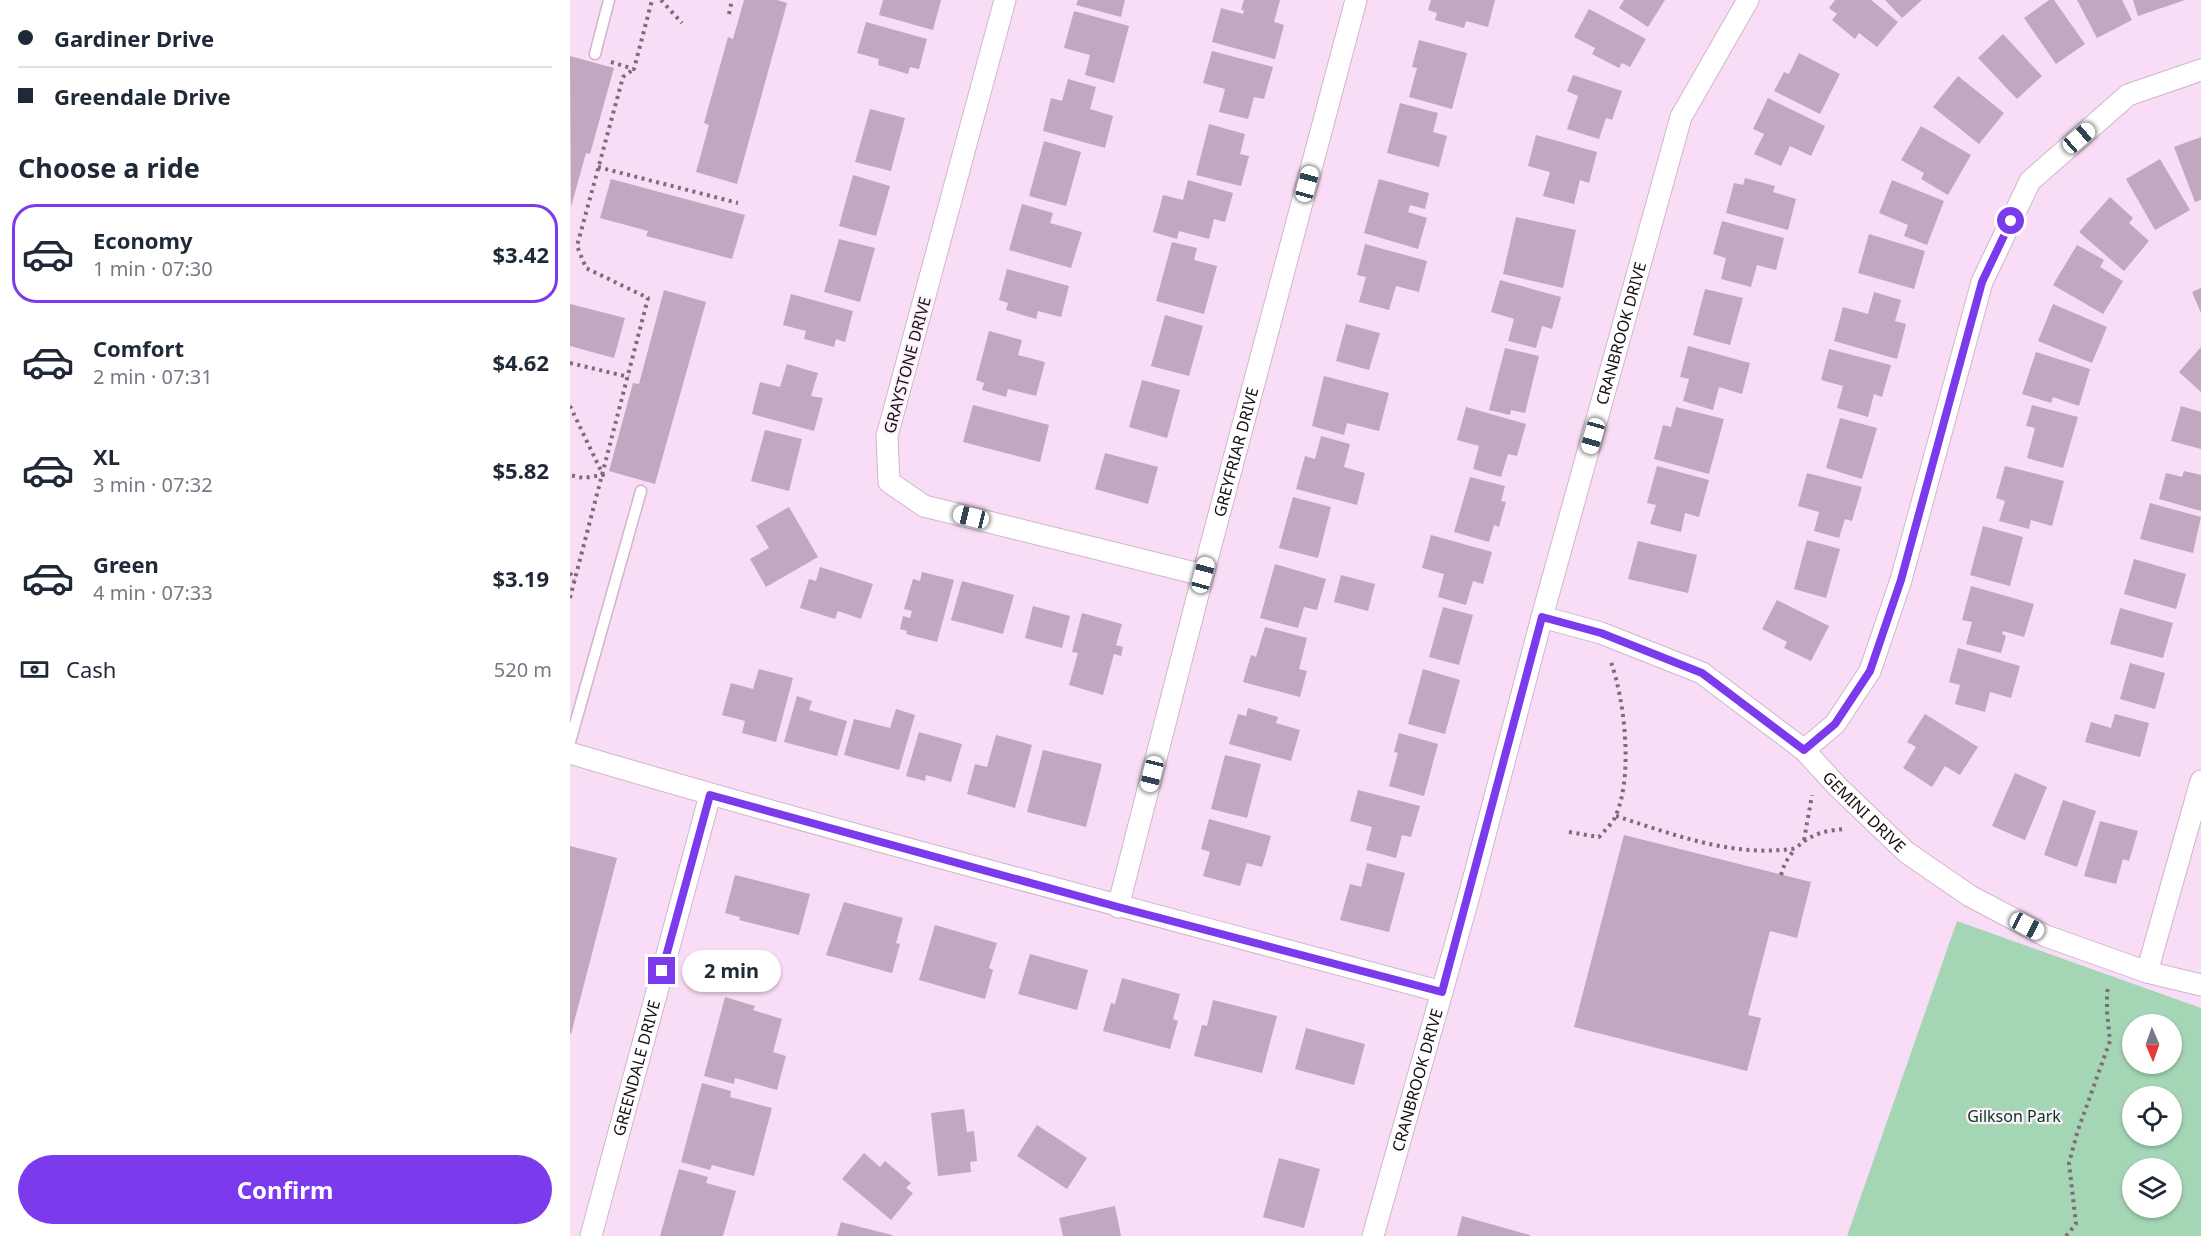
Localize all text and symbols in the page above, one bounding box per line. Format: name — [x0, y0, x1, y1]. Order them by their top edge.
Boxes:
text: Gardiner Drive — [54, 23, 214, 53]
text: Greendale Drive — [54, 81, 231, 111]
car — [2060, 119, 2098, 157]
text: Choose a ride — [18, 149, 200, 186]
car — [1294, 164, 1320, 204]
route start — [1997, 207, 2024, 234]
text: Economy — [93, 225, 192, 255]
icon: car — [21, 227, 75, 281]
text: $3.42 — [492, 239, 549, 269]
text: 1 min · 07:30 — [93, 255, 213, 282]
street label: CRANBROOK DRIVE — [1590, 259, 1651, 407]
street label: GRAYSTONE DRIVE — [878, 294, 936, 436]
text: Comfort — [93, 333, 184, 363]
icon: car — [21, 335, 75, 389]
text: $4.62 — [492, 347, 549, 377]
text: 2 min · 07:31 — [93, 363, 213, 390]
street label: GREYFRIAR DRIVE — [1208, 385, 1263, 519]
car — [1579, 416, 1607, 456]
text: XL — [93, 441, 120, 471]
icon: car — [21, 443, 75, 497]
text: $5.82 — [492, 455, 549, 485]
text: 3 min · 07:32 — [93, 471, 213, 498]
car — [951, 504, 991, 530]
text: Green — [93, 549, 159, 579]
icon: car — [21, 551, 75, 605]
car — [1190, 555, 1216, 595]
text: $3.19 — [492, 563, 549, 593]
text: 4 min · 07:33 — [93, 579, 213, 606]
icon: cash — [18, 653, 51, 686]
text: Cash — [66, 654, 116, 684]
text: 520 m — [494, 656, 552, 683]
car — [1139, 754, 1165, 794]
street label: GEMINI DRIVE — [1818, 766, 1911, 857]
car — [2007, 910, 2047, 942]
callout: 2 min — [683, 950, 782, 992]
route end — [648, 957, 675, 984]
text: 2 min — [704, 957, 759, 984]
street label: GREENDALE DRIVE — [607, 997, 665, 1139]
street label: CRANBROOK DRIVE — [1386, 1006, 1448, 1154]
north arrow — [2122, 1014, 2182, 1074]
map controls — [2122, 1014, 2182, 1218]
button: locate — [2122, 1086, 2182, 1146]
park label: Gilkson Park — [1967, 1105, 2061, 1127]
button: Confirm — [18, 1155, 552, 1224]
button: layers — [2122, 1158, 2182, 1218]

